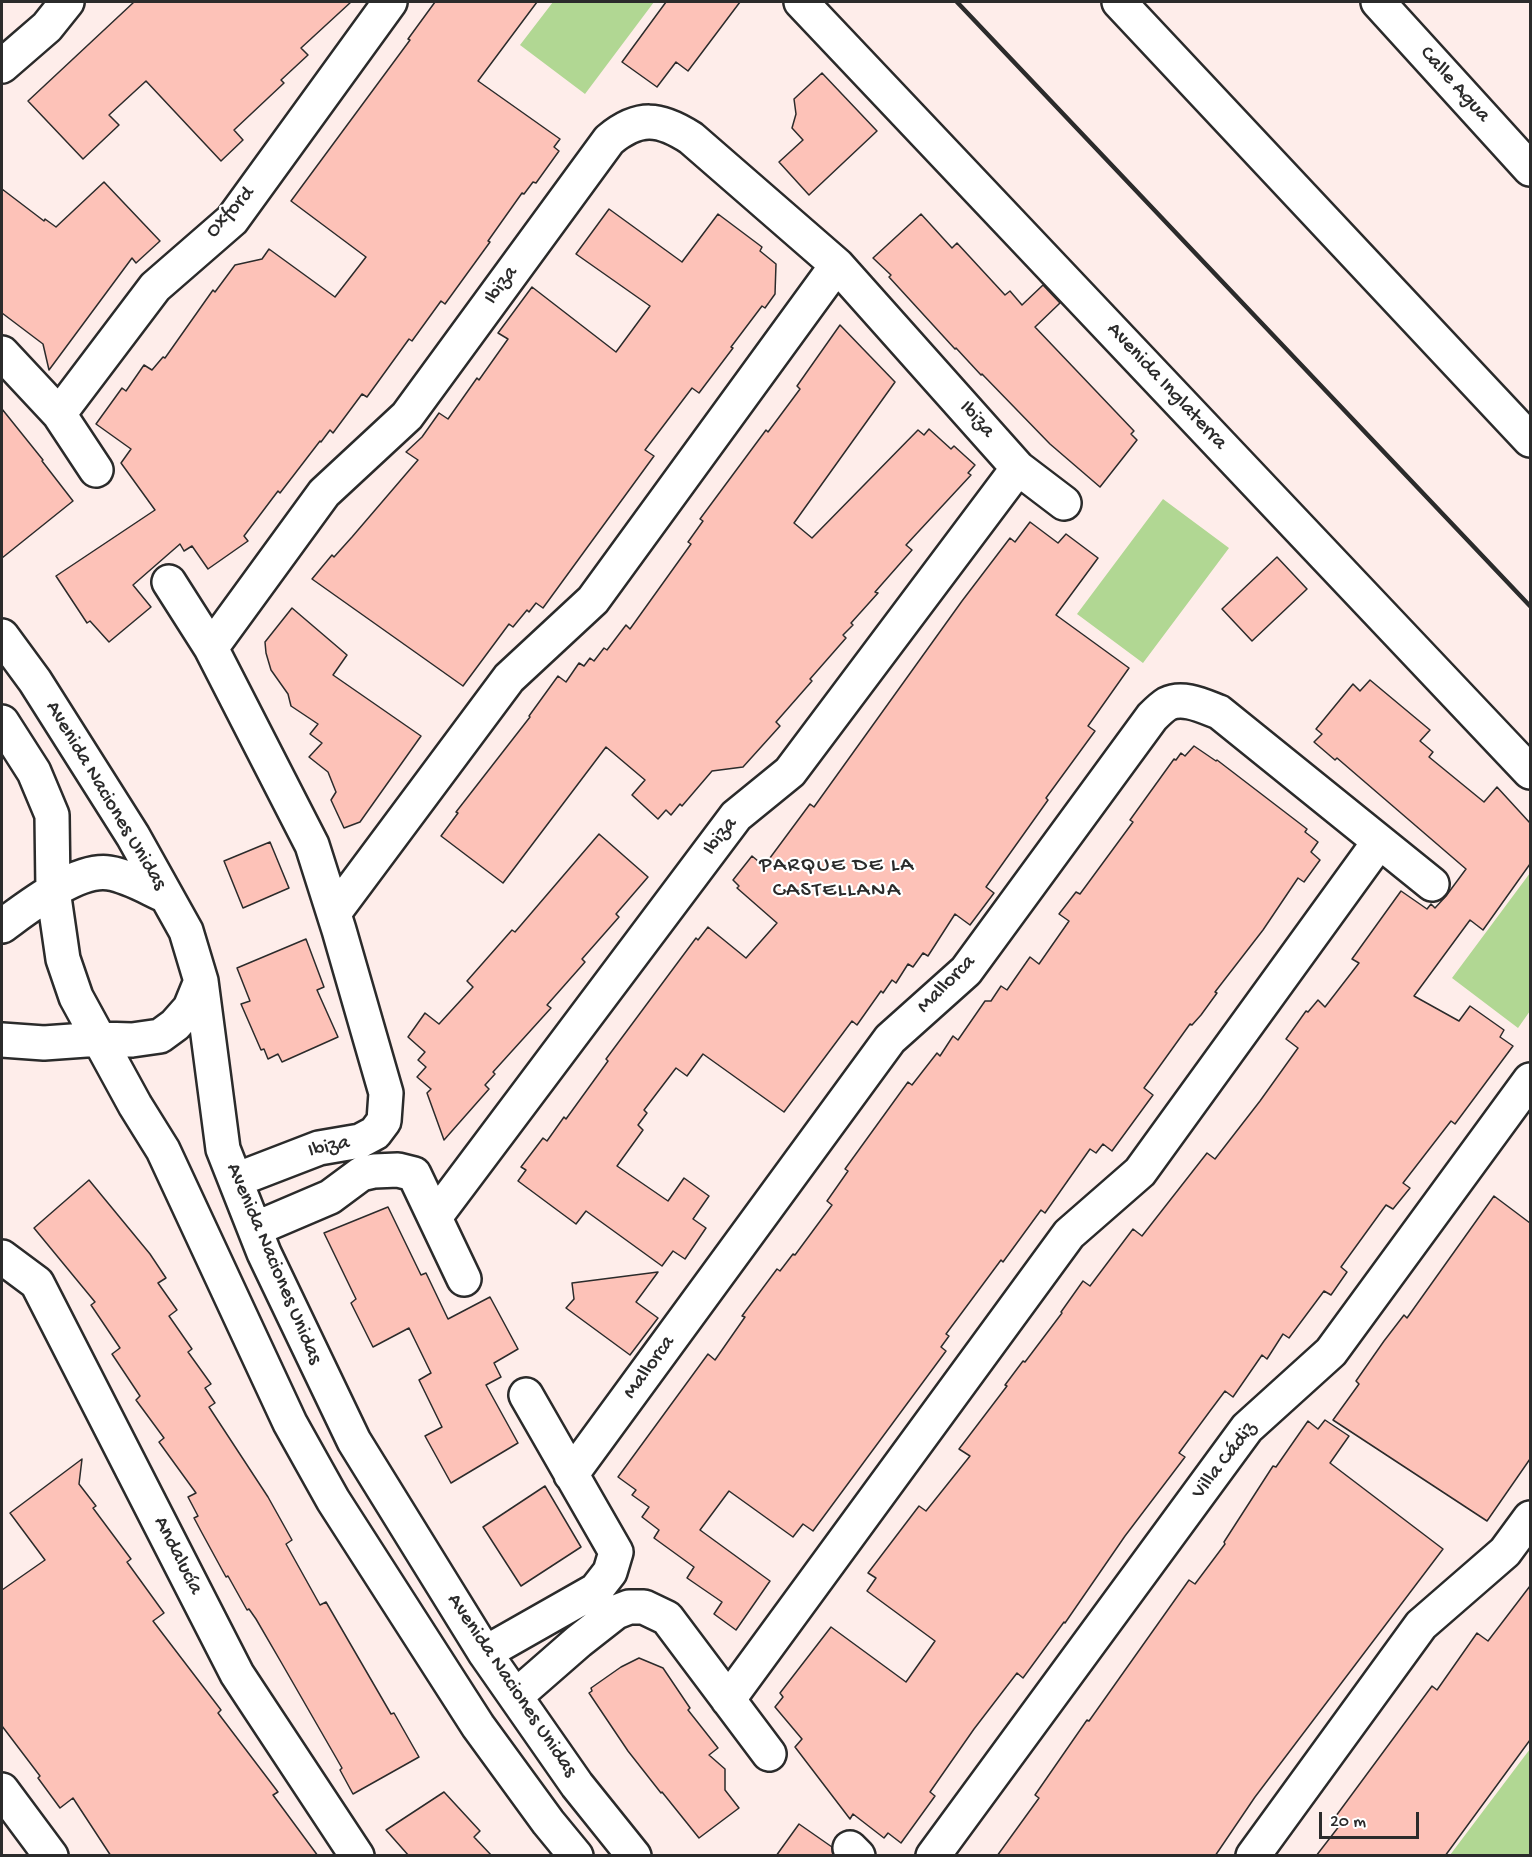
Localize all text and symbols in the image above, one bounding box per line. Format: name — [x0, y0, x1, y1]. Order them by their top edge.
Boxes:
street label: Calle Agua — [1413, 42, 1495, 128]
street label: Oxford — [201, 182, 261, 244]
street label: Ibiza — [480, 262, 524, 310]
street label: Avenida Inglaterra — [1100, 318, 1232, 456]
street label: Ibiza — [953, 396, 999, 444]
street label: Avenida Naciones Unidas — [39, 697, 171, 895]
street label: Ibiza — [698, 813, 744, 861]
district label: PARQUE DE LA CASTELLANA — [759, 854, 915, 906]
street label: Mallorca — [912, 950, 982, 1020]
street label: Ibiza — [306, 1131, 352, 1165]
street label: Avenida Naciones Unidas — [219, 1160, 327, 1368]
street label: Mallorca — [618, 1331, 682, 1405]
street label: Villa Cádiz — [1187, 1417, 1263, 1505]
street label: Andalucía — [147, 1513, 207, 1599]
street label: Avenida Naciones Unidas — [440, 1590, 582, 1782]
scale bar — [1322, 1800, 1422, 1838]
text: 20 m — [1330, 1812, 1366, 1833]

